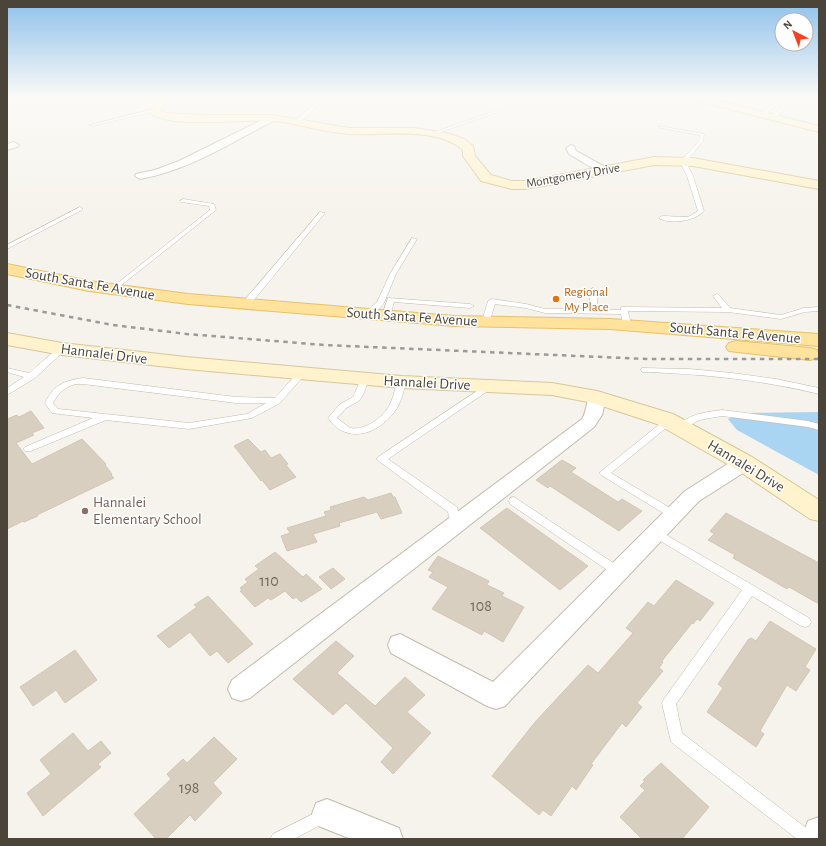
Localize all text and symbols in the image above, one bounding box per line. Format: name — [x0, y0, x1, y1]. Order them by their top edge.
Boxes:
north arrow — [774, 12, 814, 52]
text: N — [781, 18, 794, 32]
street label: Montgomery Drive — [525, 161, 621, 191]
street label: South Santa Fe Avenue — [24, 265, 156, 303]
place label: Regional My Place — [564, 286, 609, 314]
marker: Regional My Place — [551, 294, 561, 304]
street label: South Santa Fe Avenue — [346, 305, 478, 329]
street label: South Santa Fe Avenue — [669, 320, 801, 346]
street label: Hannalei Drive — [60, 341, 148, 367]
street label: Hannalei Drive — [383, 373, 471, 393]
street label: Hannalei Drive — [705, 437, 787, 495]
place label: Hannalei Elementary School — [93, 495, 202, 527]
marker: Hannalei Elementary School — [80, 506, 90, 516]
house number: 110 — [259, 573, 279, 589]
house number: 108 — [470, 598, 492, 614]
house number: 198 — [179, 780, 199, 796]

